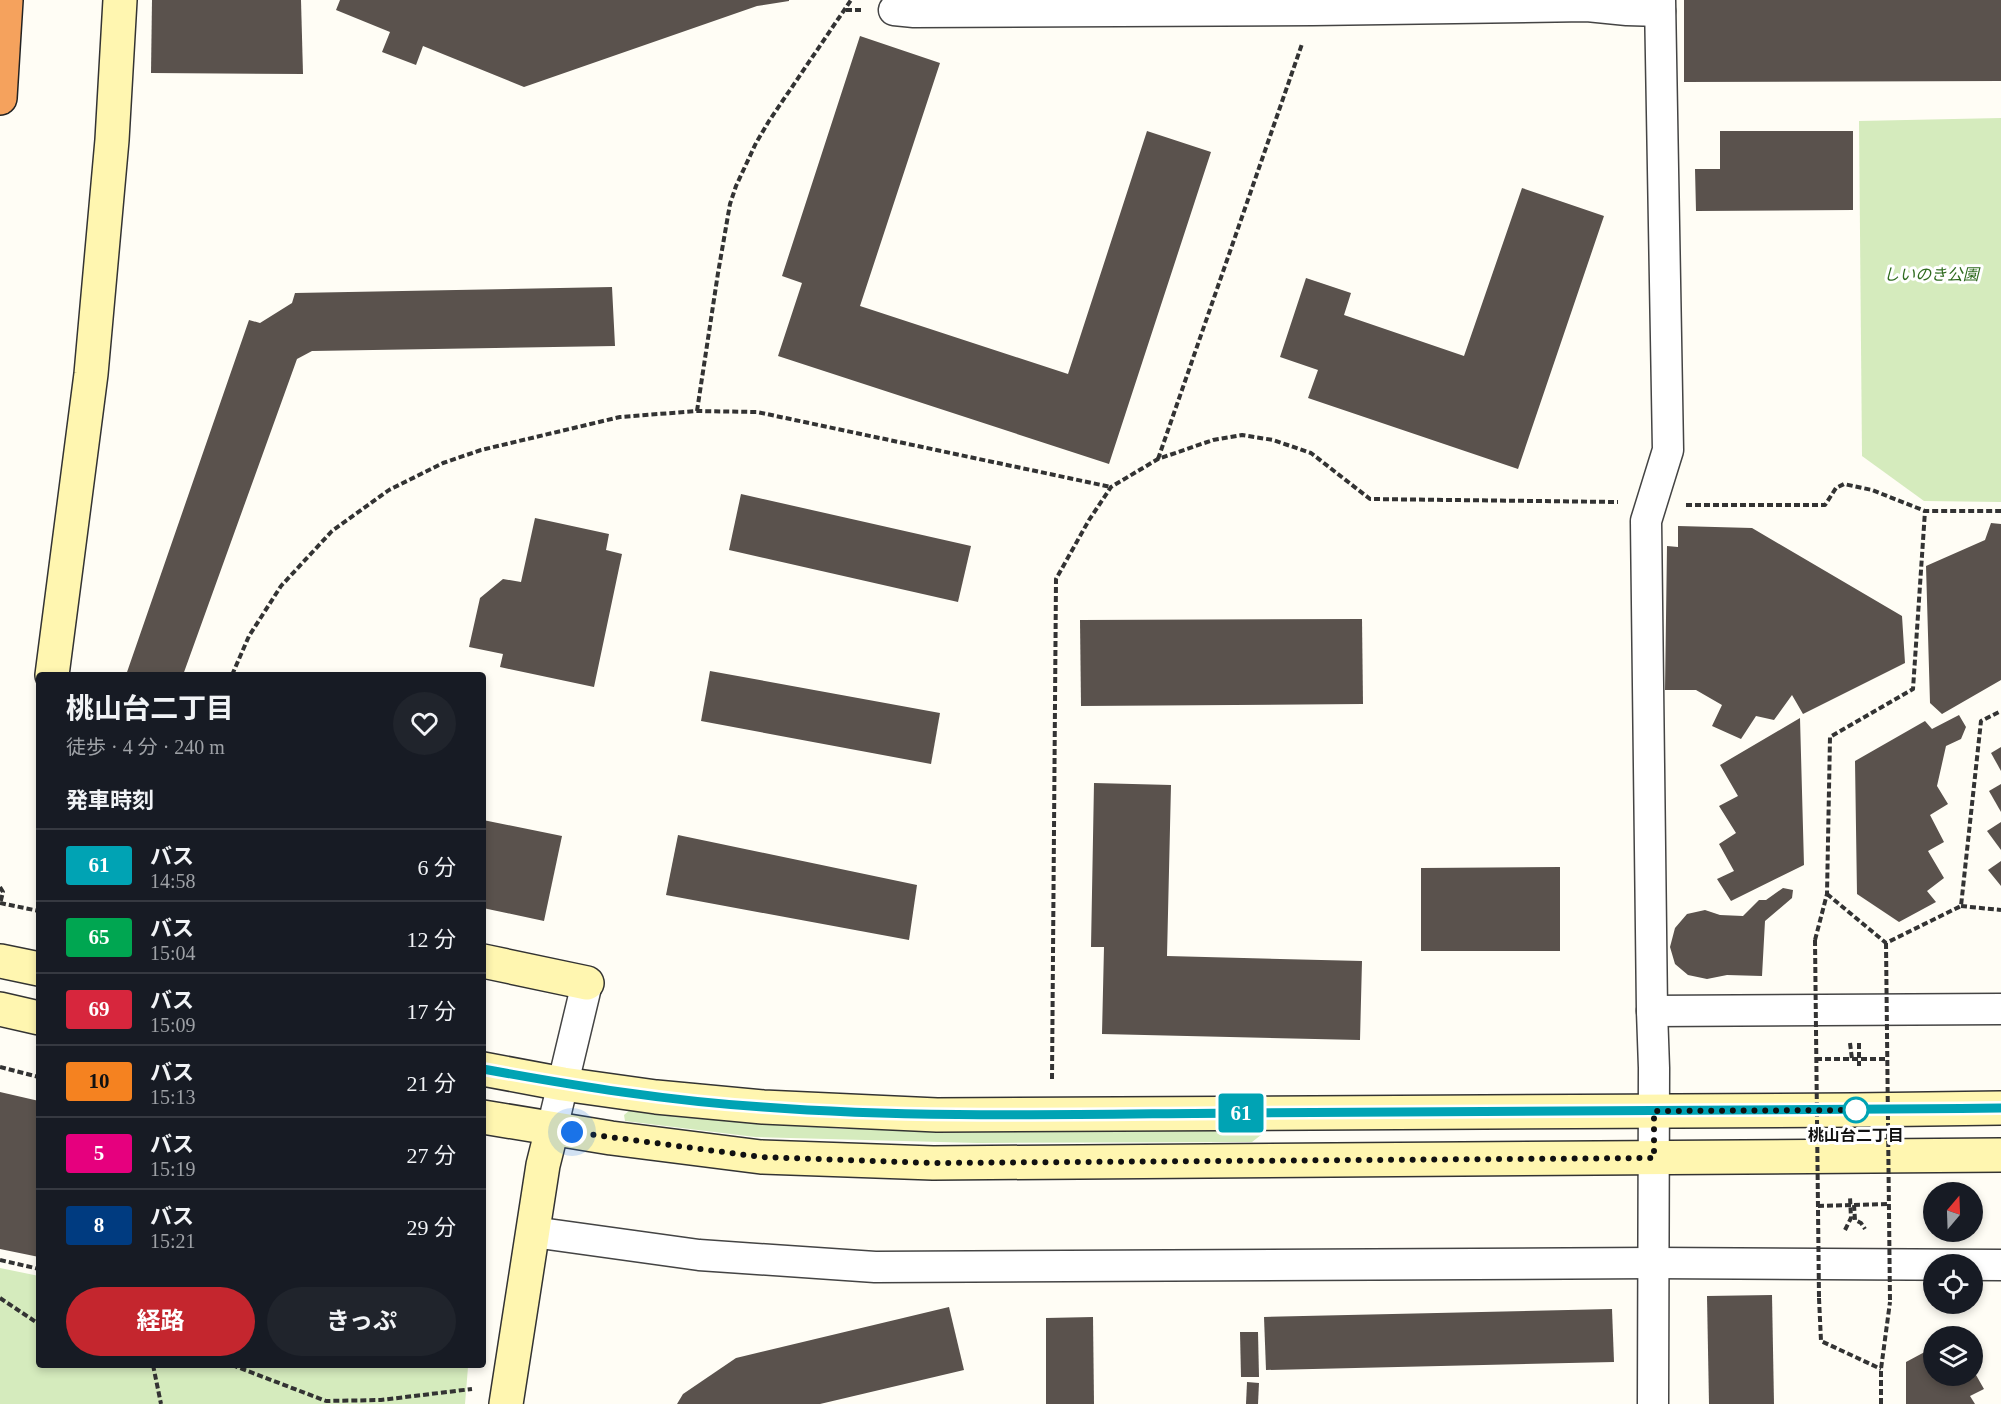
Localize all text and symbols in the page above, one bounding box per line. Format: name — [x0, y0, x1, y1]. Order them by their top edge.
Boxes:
park label: しいのき公園 — [1883, 266, 1981, 283]
button: heart — [393, 692, 456, 755]
text: 桃山台二丁目 — [66, 693, 234, 724]
text: 徒歩 · 4 分 · 240 m — [66, 736, 225, 758]
text: 発車時刻 — [66, 788, 154, 813]
text: バス — [150, 844, 194, 869]
text: 61 — [89, 853, 110, 877]
text: 6 分 — [417, 855, 456, 880]
text: 14:58 — [150, 870, 196, 892]
text: バス — [150, 916, 194, 941]
text: 65 — [89, 925, 110, 949]
text: 12 分 — [406, 927, 456, 952]
text: 15:04 — [150, 942, 196, 964]
text: バス — [150, 988, 194, 1013]
text: 69 — [89, 997, 110, 1021]
text: 17 分 — [406, 999, 456, 1024]
text: 15:09 — [150, 1014, 196, 1036]
text: バス — [150, 1060, 194, 1085]
text: 10 — [89, 1069, 110, 1093]
text: 21 分 — [406, 1071, 456, 1096]
text: 15:13 — [150, 1086, 196, 1108]
line badge: 61 — [1214, 1094, 1268, 1132]
marker: 桃山台二丁目 — [1843, 1097, 1869, 1123]
text: 61 — [1231, 1101, 1252, 1125]
your location — [557, 1117, 587, 1147]
place label: 桃山台二丁目 — [1808, 1127, 1904, 1144]
text: バス — [150, 1132, 194, 1157]
text: 5 — [94, 1141, 104, 1165]
text: 27 分 — [406, 1143, 456, 1168]
text: 15:19 — [150, 1158, 196, 1180]
north arrow — [1923, 1182, 1983, 1242]
map controls — [1923, 1182, 1983, 1386]
text: バス — [150, 1204, 194, 1229]
text: 8 — [94, 1213, 104, 1237]
text: 29 分 — [406, 1215, 456, 1240]
text: 15:21 — [150, 1230, 196, 1252]
button: locate — [1923, 1254, 1983, 1314]
button: 経路 — [66, 1287, 255, 1356]
button: きっぷ — [267, 1287, 456, 1356]
button: layers — [1923, 1326, 1983, 1386]

